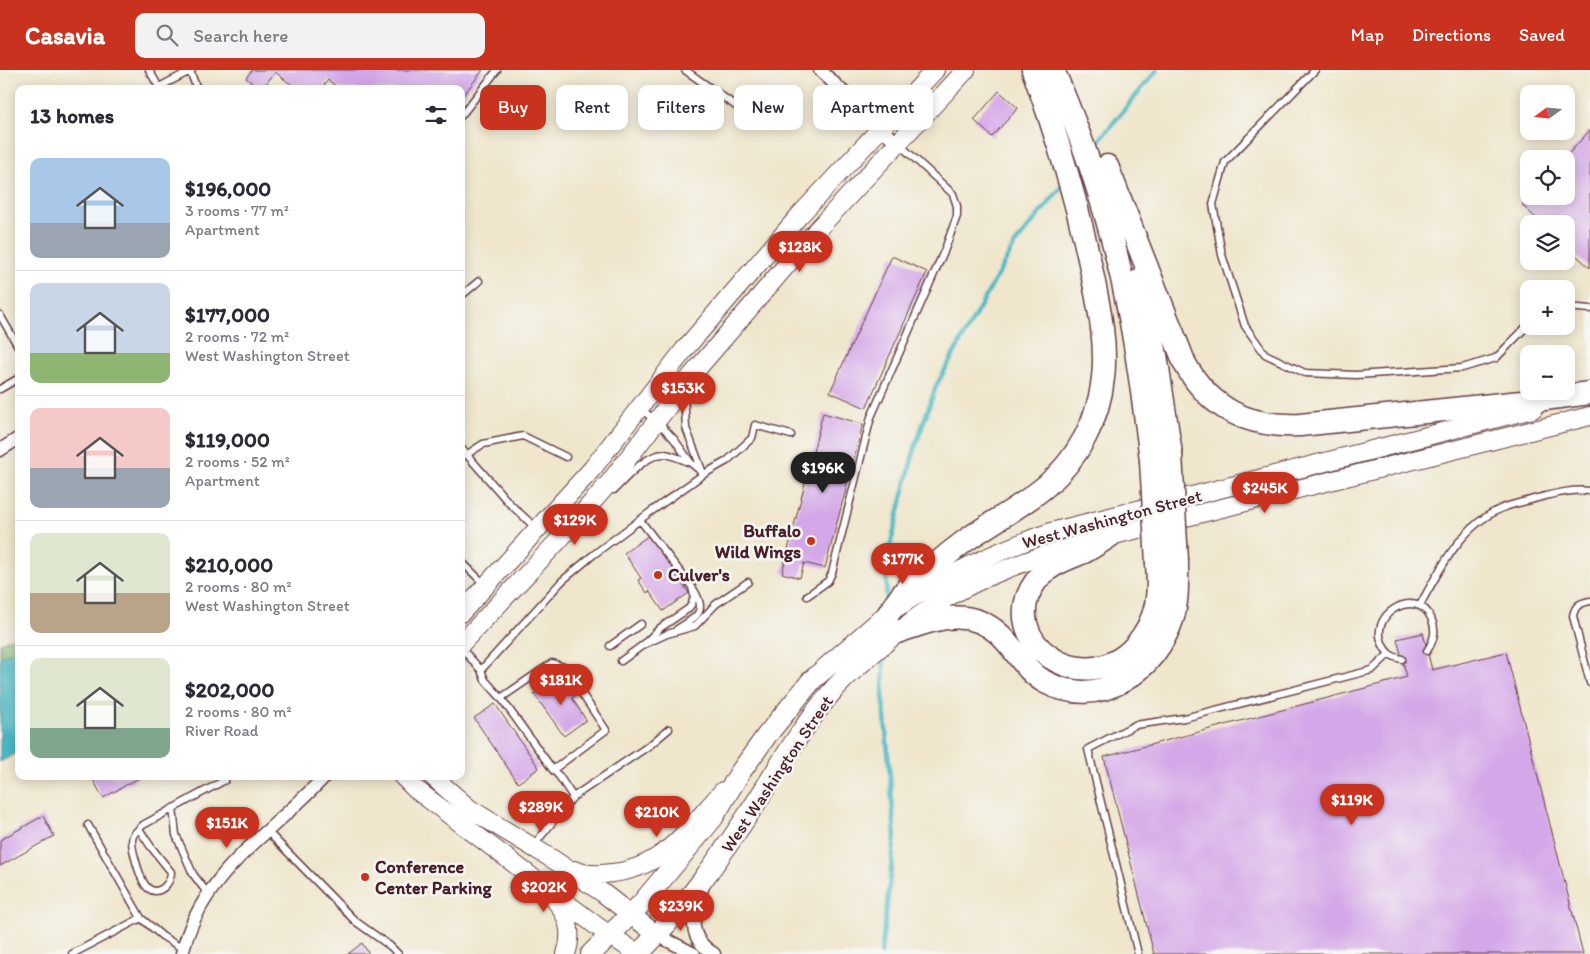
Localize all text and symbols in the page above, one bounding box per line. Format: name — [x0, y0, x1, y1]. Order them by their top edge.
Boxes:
search box — [135, 13, 485, 58]
text: Casavia — [25, 21, 105, 50]
icon: search — [153, 21, 181, 49]
text: Search here — [193, 24, 288, 47]
text: Map — [1351, 24, 1384, 46]
text: Directions — [1412, 24, 1491, 46]
text: Saved — [1519, 24, 1565, 46]
chip: Buy — [480, 85, 546, 130]
chip: Rent — [556, 85, 628, 130]
chip: Filters — [638, 85, 724, 130]
chip: New — [734, 85, 803, 130]
chip: Apartment — [813, 85, 933, 130]
north arrow — [1520, 85, 1575, 140]
map controls — [1520, 85, 1575, 400]
icon: filters — [422, 101, 450, 129]
text: 13 homes — [30, 103, 114, 128]
button: locate — [1520, 150, 1575, 205]
text: $196,000 — [185, 176, 271, 201]
icon: home — [70, 178, 130, 238]
text: 3 rooms · 77 m² — [185, 201, 289, 220]
button: layers — [1520, 215, 1575, 270]
text: Apartment — [185, 220, 260, 239]
pin: $128K — [765, 230, 835, 273]
text: $128K — [779, 237, 821, 256]
button: + — [1520, 280, 1575, 335]
text: $177,000 — [185, 302, 270, 327]
icon: home — [70, 303, 130, 363]
text: 2 rooms · 72 m² — [185, 327, 289, 346]
button: − — [1520, 345, 1575, 400]
text: West Washington Street — [185, 346, 350, 365]
pin: $153K — [648, 372, 718, 414]
text: $153K — [662, 378, 704, 397]
text: $119,000 — [185, 427, 270, 452]
icon: home — [70, 428, 130, 488]
text: 2 rooms · 52 m² — [185, 452, 290, 471]
pin: $196K — [788, 452, 858, 494]
text: $196K — [802, 458, 844, 477]
text: Apartment — [185, 471, 260, 490]
pin: $245K — [1230, 472, 1300, 514]
text: $245K — [1243, 478, 1287, 497]
street label: West Washington Street — [1020, 484, 1205, 554]
pin: $129K — [540, 504, 610, 546]
text: $129K — [554, 510, 596, 529]
place label: Buffalo Wild Wings — [715, 520, 801, 563]
marker: Buffalo Wild Wings — [805, 535, 817, 547]
pin: $177K — [868, 542, 938, 585]
text: $177K — [882, 549, 924, 568]
text: $210,000 — [185, 552, 273, 577]
icon: home — [70, 553, 130, 613]
place label: Culver's — [668, 564, 730, 586]
marker: Culver's — [652, 569, 664, 581]
text: 2 rooms · 80 m² — [185, 577, 291, 596]
text: West Washington Street — [185, 596, 350, 615]
pin: $181K — [526, 664, 596, 706]
text: $181K — [540, 670, 582, 689]
text: $202,000 — [185, 677, 274, 702]
icon: home — [70, 678, 130, 738]
street label: West Washington Street — [716, 691, 838, 857]
text: 2 rooms · 80 m² — [185, 702, 291, 721]
text: River Road — [185, 721, 259, 740]
pin: $119K — [1317, 784, 1387, 826]
pin: $289K — [506, 790, 576, 833]
text: $119K — [1331, 790, 1373, 809]
pin: $210K — [622, 796, 692, 838]
text: $289K — [519, 797, 563, 816]
text: $210K — [635, 802, 679, 821]
pin: $151K — [192, 806, 262, 849]
text: $151K — [206, 813, 248, 832]
place label: Conference Center Parking — [375, 856, 493, 899]
pin: $202K — [509, 870, 579, 913]
marker: Conference Center Parking — [359, 871, 371, 883]
text: $202K — [521, 877, 567, 896]
pin: $239K — [646, 890, 716, 932]
text: $239K — [659, 896, 703, 915]

